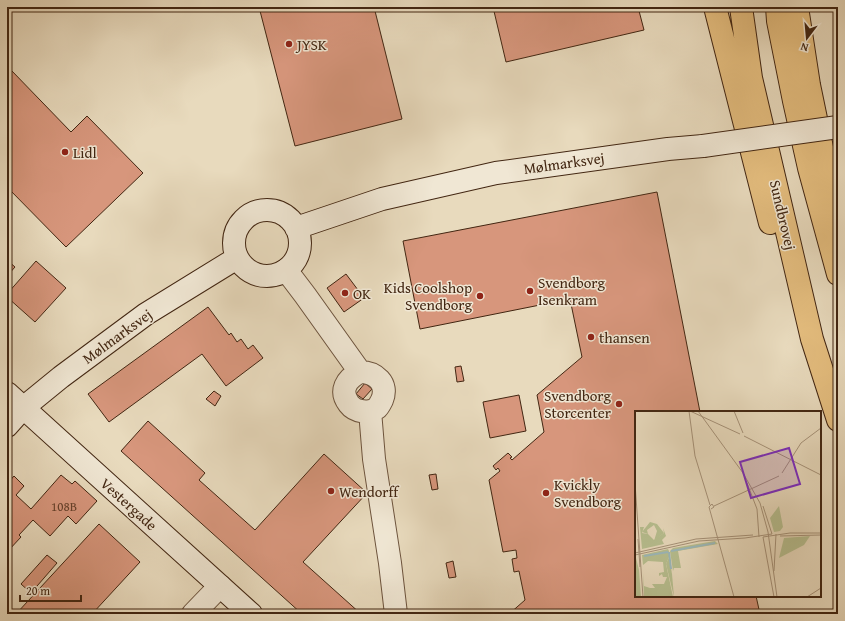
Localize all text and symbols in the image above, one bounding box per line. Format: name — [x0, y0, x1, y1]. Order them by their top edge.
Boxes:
north arrow — [787, 18, 827, 58]
place label: JYSK — [295, 34, 327, 55]
marker: JYSK — [284, 39, 294, 49]
text: N — [798, 39, 810, 56]
place label: Lidl — [73, 142, 97, 163]
marker: Lidl — [60, 147, 70, 157]
street label: Mølmarksvej — [522, 147, 606, 179]
street label: Sundbrovej — [765, 178, 801, 252]
place label: Svendborg Isenkram — [538, 272, 606, 310]
place label: Kids Coolshop Svendborg — [384, 277, 473, 315]
place label: OK — [353, 283, 371, 304]
marker: Svendborg Isenkram — [525, 286, 535, 296]
marker: OK — [340, 288, 350, 298]
marker: Kids Coolshop Svendborg — [475, 291, 485, 301]
street label: Mølmarksvej — [78, 304, 156, 368]
place label: thansen — [599, 327, 650, 348]
marker: thansen — [586, 332, 596, 342]
place label: Svendborg Storcenter — [544, 385, 612, 423]
marker: Svendborg Storcenter — [614, 399, 624, 409]
inset map — [635, 411, 821, 597]
street label: Vestergade — [96, 473, 162, 535]
place label: Kvickly Svendborg — [554, 474, 622, 512]
place label: Wendorff — [339, 481, 399, 502]
marker: Wendorff — [326, 486, 336, 496]
marker: Kvickly Svendborg — [541, 488, 551, 498]
house number: 108B — [51, 497, 77, 516]
scale bar — [20, 577, 81, 603]
text: 20 m — [26, 582, 50, 599]

